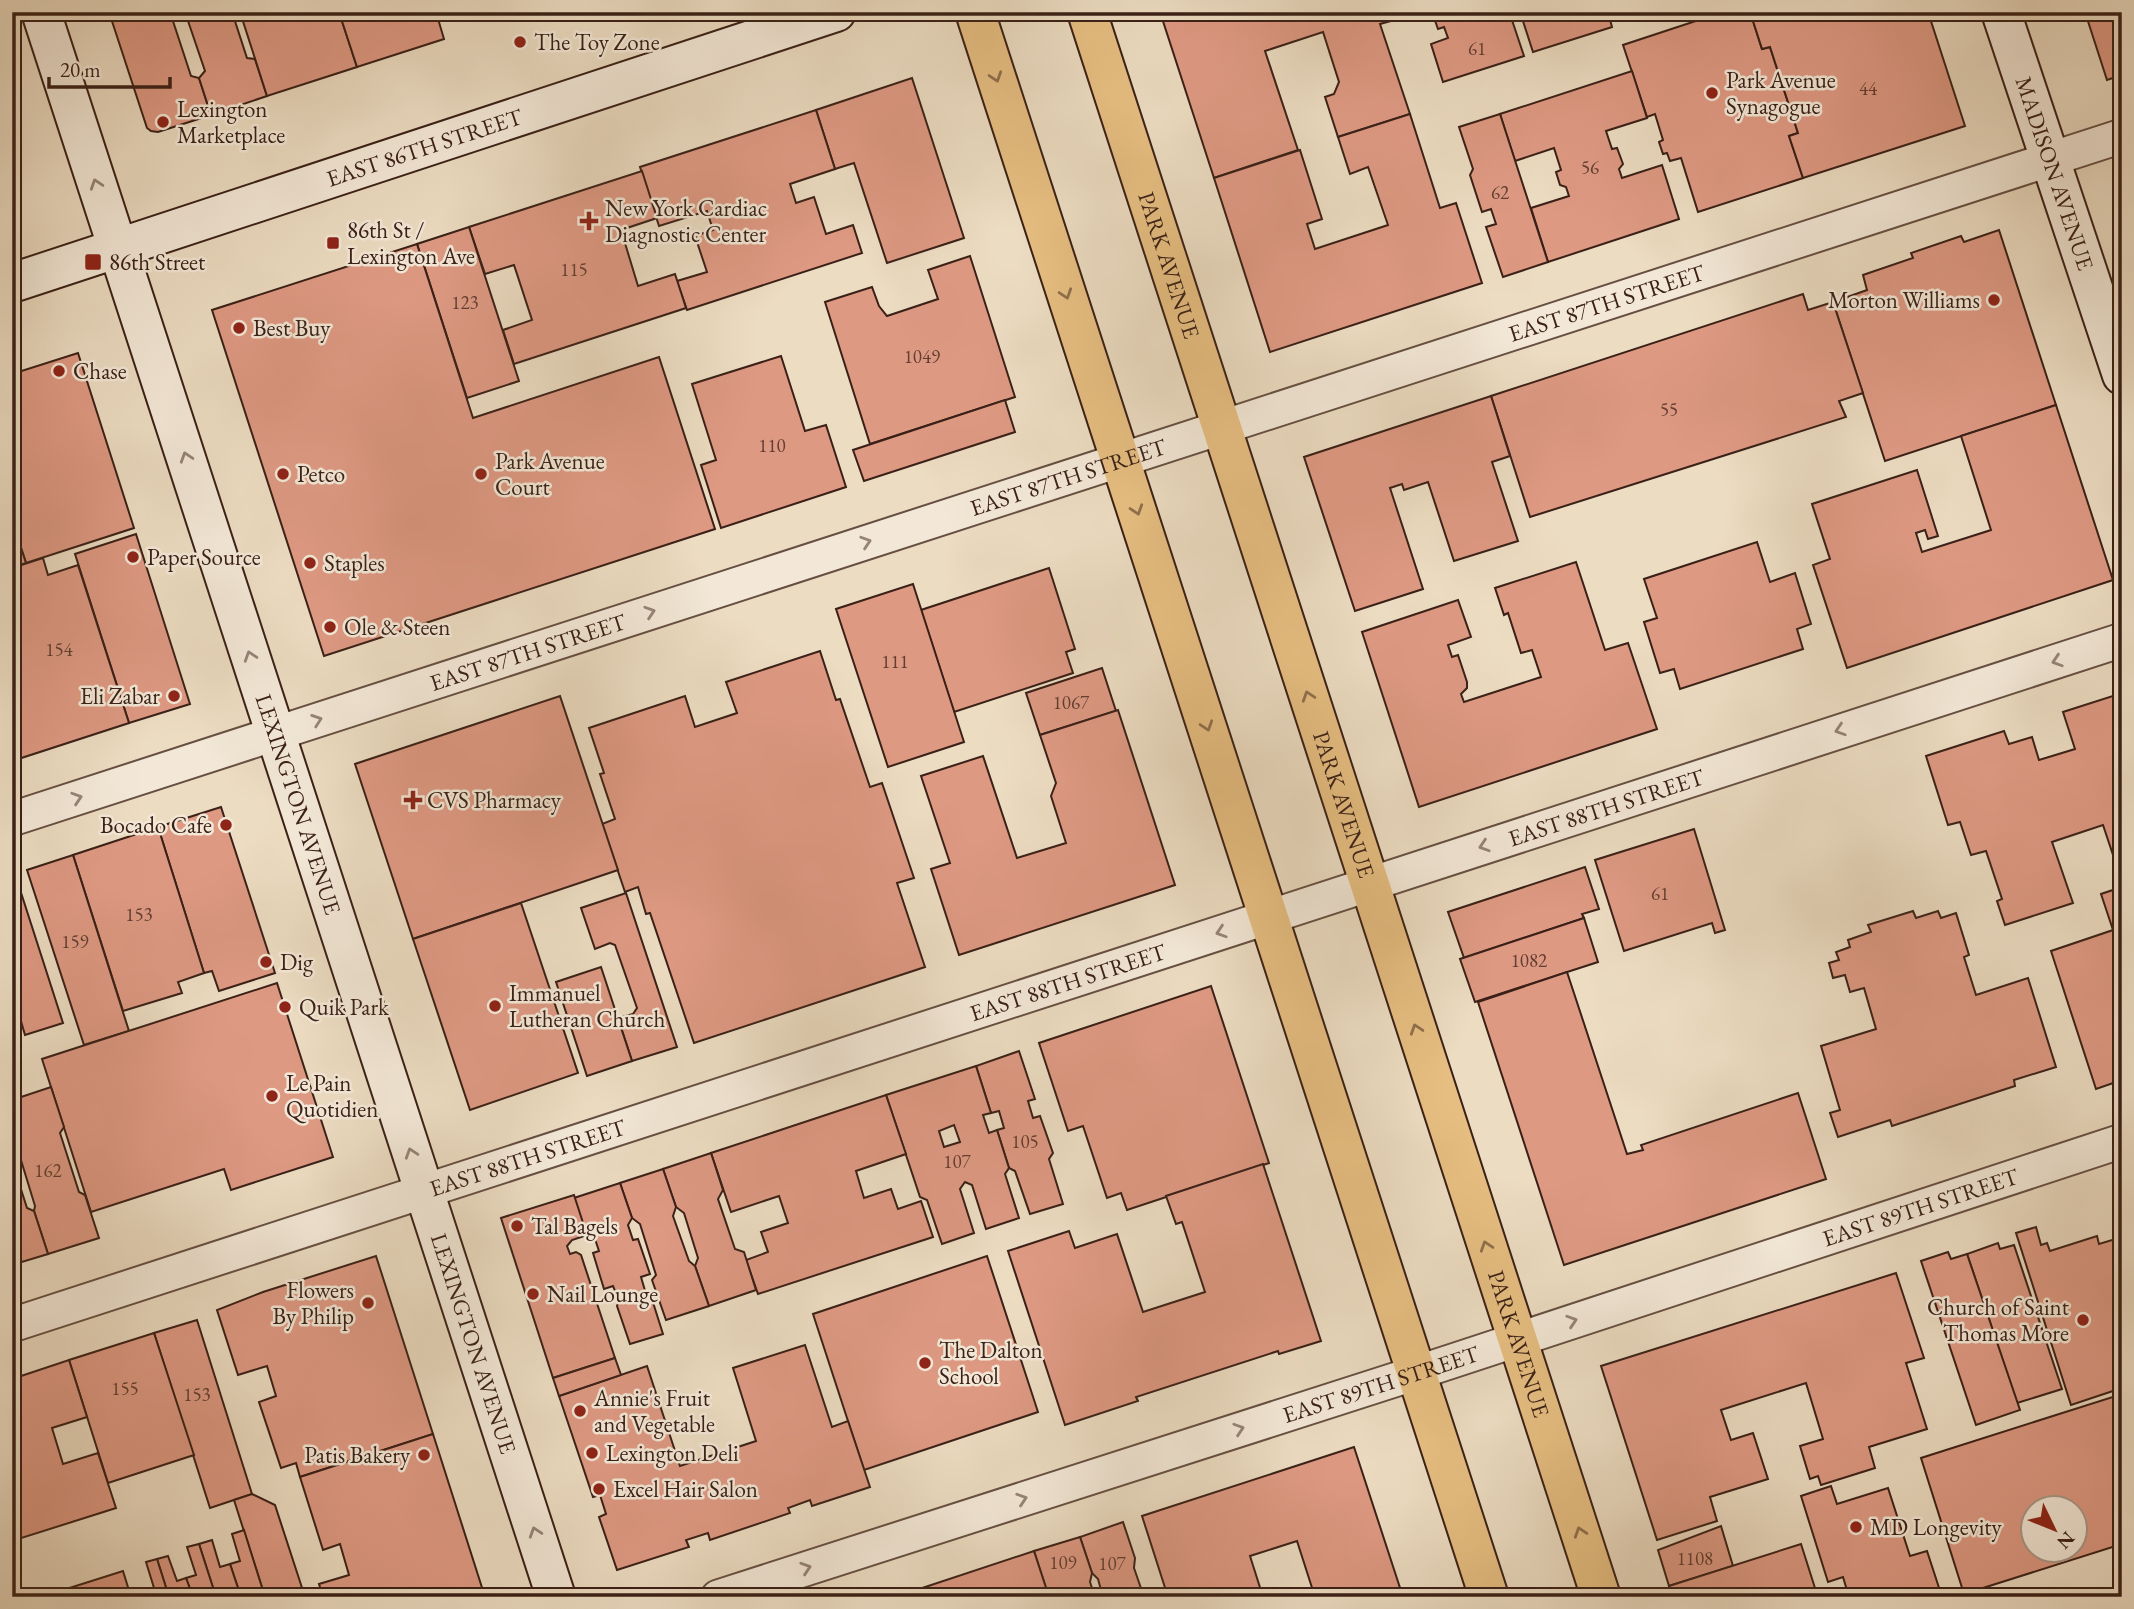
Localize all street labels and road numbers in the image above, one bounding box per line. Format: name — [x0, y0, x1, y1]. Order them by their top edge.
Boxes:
street label: MADISON AVENUE — [2009, 73, 2101, 274]
street label: EAST 86TH STREET — [323, 101, 527, 194]
street label: PARK AVENUE — [1131, 188, 1207, 342]
street label: EAST 87TH STREET — [1505, 257, 1709, 349]
street label: EAST 87TH STREET — [966, 431, 1170, 523]
street label: EAST 87TH STREET — [426, 606, 630, 698]
street label: LEXINGTON AVENUE — [249, 690, 348, 918]
street label: PARK AVENUE — [1306, 727, 1382, 882]
street label: EAST 88TH STREET — [1504, 761, 1708, 853]
street label: EAST 88TH STREET — [966, 936, 1170, 1028]
street label: EAST 88TH STREET — [426, 1112, 630, 1203]
street label: EAST 89TH STREET — [1819, 1161, 2023, 1253]
street label: LEXINGTON AVENUE — [424, 1229, 523, 1458]
street label: PARK AVENUE — [1481, 1267, 1557, 1421]
street label: EAST 89TH STREET — [1279, 1338, 1483, 1430]

